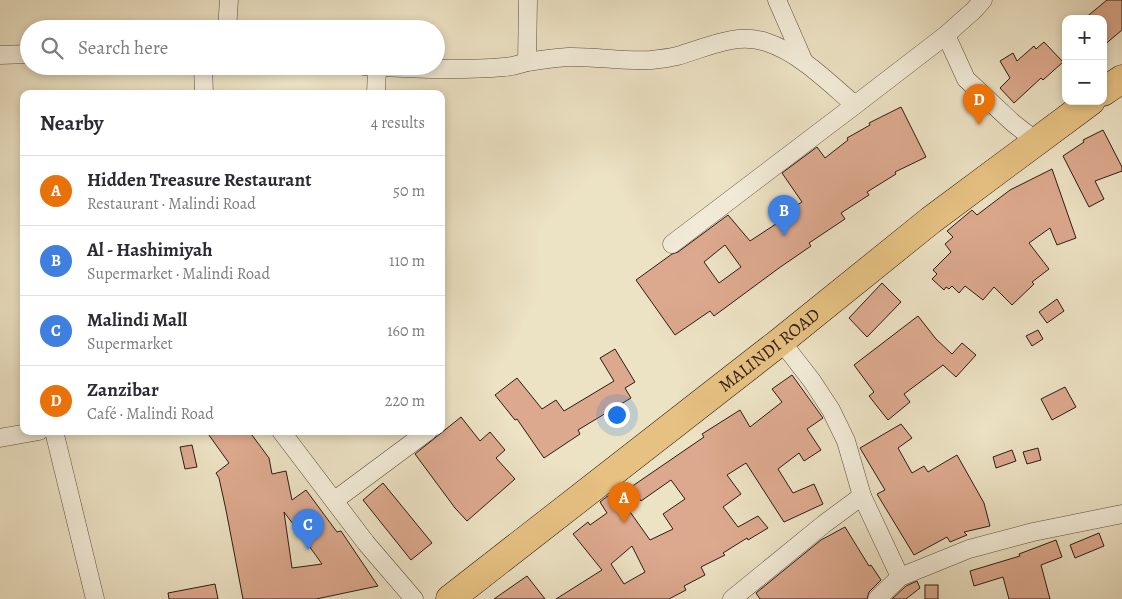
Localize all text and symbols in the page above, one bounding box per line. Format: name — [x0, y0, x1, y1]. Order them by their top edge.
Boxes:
map controls — [1062, 15, 1107, 105]
button: + — [1062, 15, 1107, 60]
search box — [20, 20, 445, 75]
icon: search — [38, 34, 66, 62]
text: Search here — [78, 35, 168, 61]
button: − — [1062, 60, 1107, 105]
pin: D — [963, 84, 995, 125]
text: Nearby — [40, 109, 103, 137]
text: 4 results — [371, 112, 425, 134]
text: Hidden Treasure Restaurant — [87, 167, 312, 193]
text: A — [51, 180, 61, 202]
text: 50 m — [393, 180, 425, 202]
text: Restaurant · Malindi Road — [87, 193, 256, 215]
pin: B — [768, 195, 800, 236]
text: Al - Hashimiyah — [87, 237, 213, 263]
text: B — [51, 250, 61, 272]
text: 110 m — [389, 250, 425, 272]
text: Supermarket · Malindi Road — [87, 263, 270, 285]
street label: MALINDI ROAD — [714, 302, 825, 397]
text: Malindi Mall — [87, 307, 187, 333]
text: C — [51, 320, 61, 342]
text: 160 m — [387, 320, 425, 342]
text: Supermarket — [87, 333, 173, 355]
text: Zanzibar — [87, 377, 159, 403]
text: D — [50, 390, 62, 412]
text: 220 m — [385, 390, 425, 412]
your location — [604, 402, 630, 428]
text: Café · Malindi Road — [87, 403, 214, 425]
pin: A — [608, 482, 640, 523]
pin: C — [292, 509, 324, 550]

